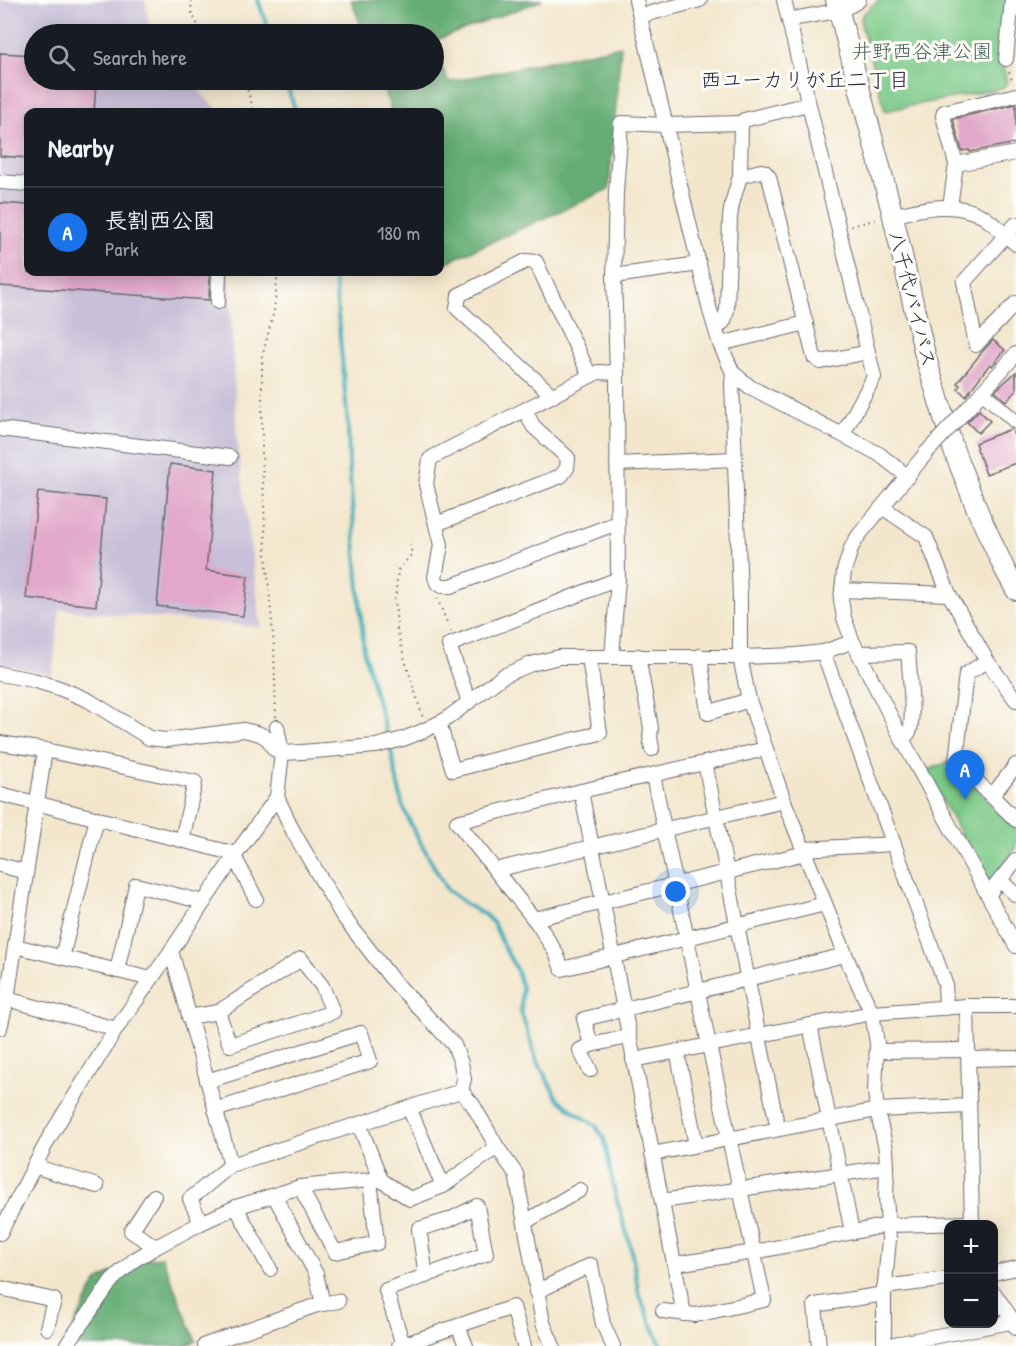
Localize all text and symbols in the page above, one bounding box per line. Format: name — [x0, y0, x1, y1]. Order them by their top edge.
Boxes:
search box — [24, 24, 444, 90]
park label: 井野西谷津公園 — [852, 37, 992, 64]
icon: search — [45, 41, 78, 74]
text: Search here — [93, 42, 187, 72]
district label: 西ユーカリが丘二丁目 — [700, 65, 910, 94]
text: Nearby — [48, 130, 114, 165]
text: 長割西公園 — [105, 205, 215, 235]
text: A — [63, 219, 72, 246]
text: 180 m — [377, 219, 420, 246]
street label: 八千代バイパス — [883, 228, 943, 370]
text: Park — [105, 235, 138, 262]
pin: A — [946, 750, 984, 800]
your location — [661, 877, 690, 906]
map controls — [944, 1220, 998, 1328]
button: + — [944, 1220, 998, 1274]
button: − — [944, 1274, 998, 1328]

